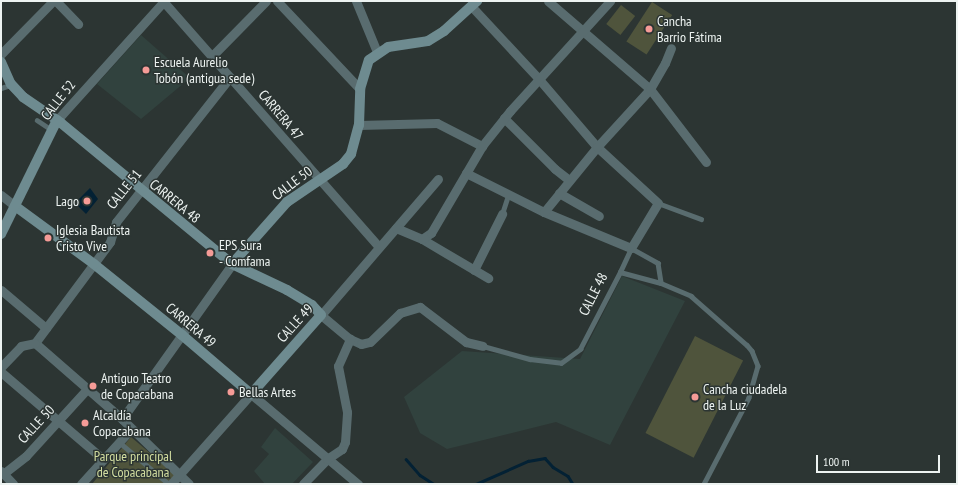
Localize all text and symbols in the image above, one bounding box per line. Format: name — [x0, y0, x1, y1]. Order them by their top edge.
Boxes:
place label: Cancha Barrio Fátima — [657, 13, 722, 46]
marker: Cancha Barrio Fátima — [644, 24, 654, 34]
place label: Escuela Aurelio Tobón (antigua sede) — [154, 54, 254, 86]
marker: Escuela Aurelio Tobón (antigua sede) — [141, 65, 151, 75]
street label: CALLE 52 — [37, 77, 79, 123]
street label: CARRERA 47 — [255, 86, 307, 144]
street label: CALLE 50 — [269, 162, 315, 204]
street label: CALLE 51 — [103, 166, 145, 212]
street label: CARRERA 48 — [146, 175, 204, 227]
place label: Lago — [56, 193, 79, 209]
marker: Lago — [82, 196, 92, 206]
place label: Iglesia Bautista Cristo Vive — [56, 222, 130, 254]
marker: Iglesia Bautista Cristo Vive — [43, 233, 53, 243]
place label: EPS Sura - Comfama — [219, 237, 271, 270]
marker: EPS Sura - Comfama — [204, 247, 216, 259]
street label: CALLE 48 — [575, 270, 611, 318]
street label: CARRERA 49 — [162, 299, 220, 351]
street label: CALLE 49 — [273, 300, 317, 346]
place label: Antiguo Teatro de Copacabana — [101, 370, 174, 402]
marker: Antiguo Teatro de Copacabana — [88, 381, 98, 391]
place label: Cancha ciudadela de la Luz — [703, 381, 787, 414]
place label: Bellas Artes — [239, 384, 296, 400]
marker: Bellas Artes — [226, 387, 236, 397]
marker: Cancha ciudadela de la Luz — [690, 392, 700, 402]
street label: CALLE 50 — [14, 401, 58, 447]
place label: Alcaldía Copacabana — [93, 407, 151, 440]
marker: Alcaldía Copacabana — [80, 418, 90, 428]
scale bar — [818, 447, 942, 473]
park label: Parque principal de Copacabana — [94, 448, 172, 480]
text: 100 m — [823, 454, 850, 469]

